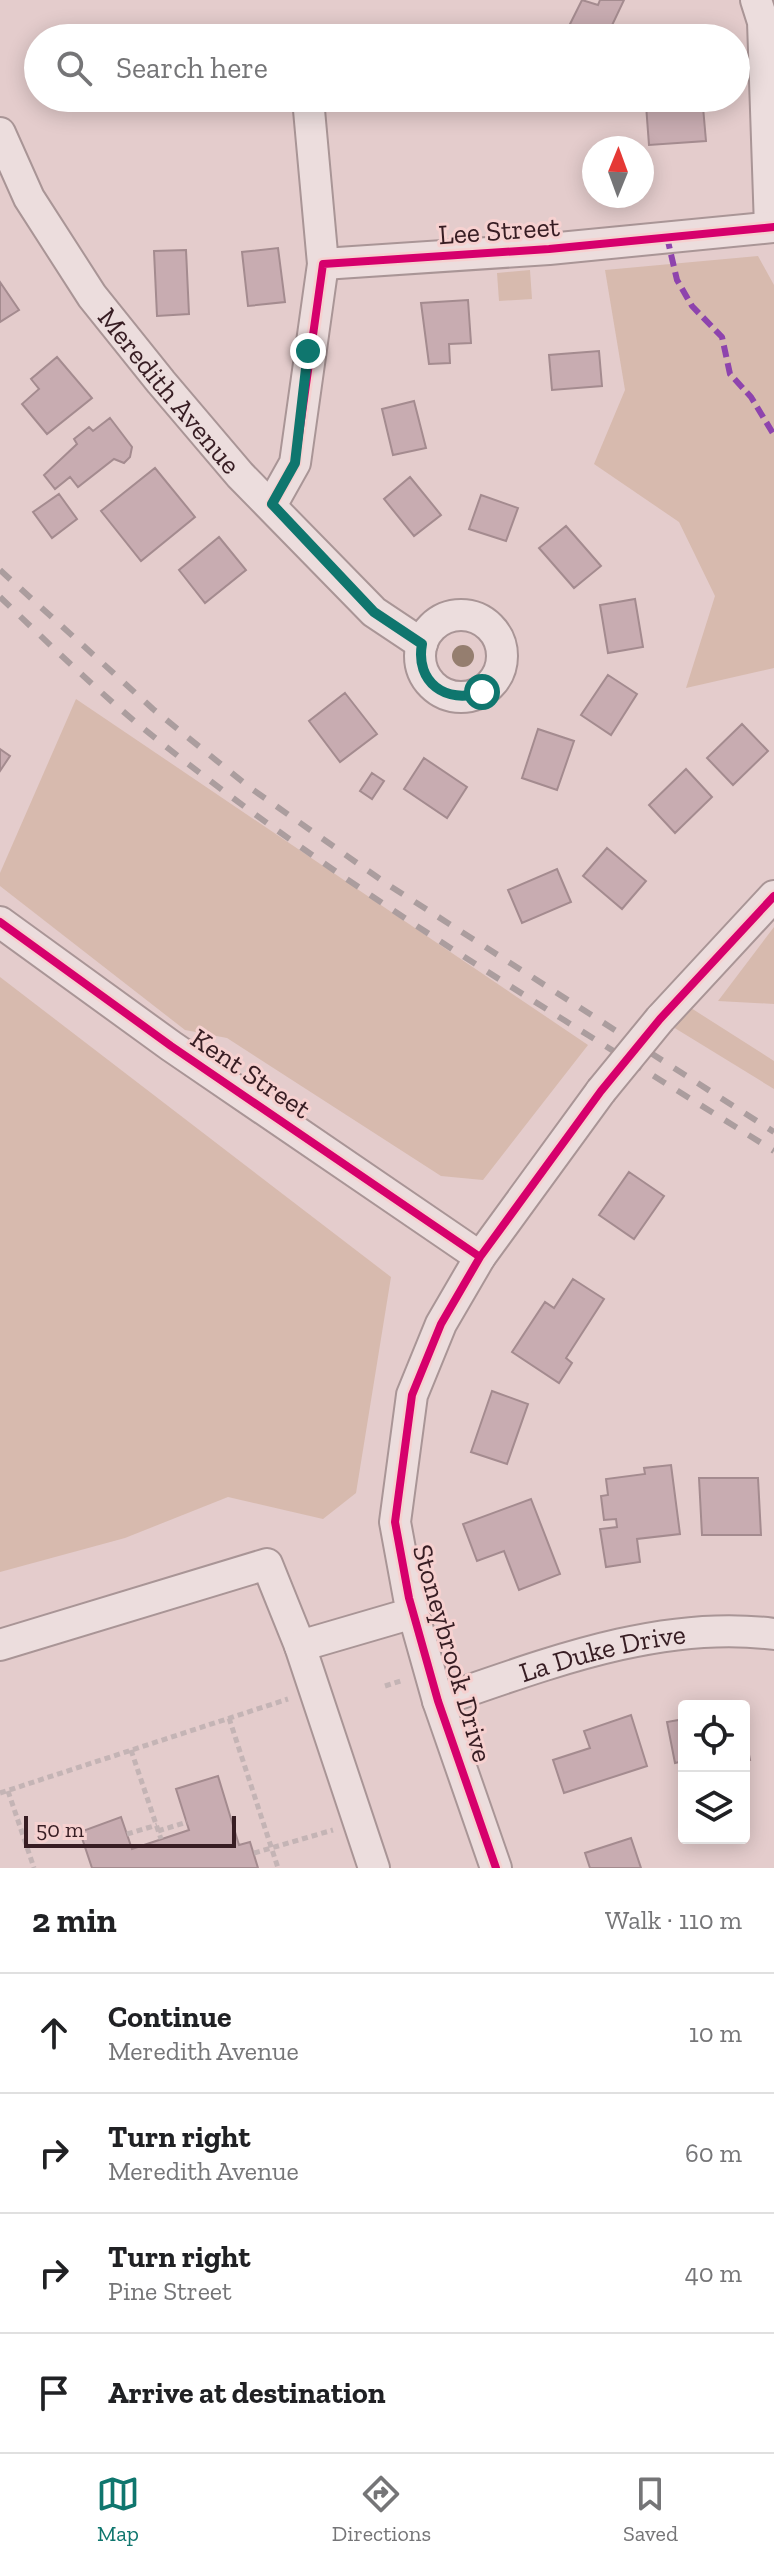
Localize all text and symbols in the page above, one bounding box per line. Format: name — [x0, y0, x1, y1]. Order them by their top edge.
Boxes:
search box — [24, 24, 750, 112]
icon: search — [52, 46, 96, 90]
text: Search here — [116, 50, 268, 86]
north arrow — [582, 136, 654, 208]
street label: Lee Street — [437, 210, 562, 251]
street label: Meredith Avenue — [91, 301, 248, 480]
route end — [290, 333, 326, 369]
route start — [464, 674, 500, 710]
street label: Kent Street — [185, 1021, 317, 1126]
street label: Stoneybrook Drive — [406, 1540, 499, 1766]
street label: La Duke Drive — [515, 1617, 687, 1689]
map controls — [678, 1700, 750, 1844]
button: locate — [678, 1700, 750, 1772]
button: layers — [678, 1772, 750, 1844]
scale bar — [24, 1812, 236, 1848]
text: 50 m — [36, 1816, 84, 1843]
text: 2 min — [32, 1900, 117, 1941]
text: Walk · 110 m — [605, 1904, 742, 1936]
text: Continue — [108, 1999, 232, 2035]
icon: ahead — [32, 2011, 76, 2055]
text: 10 m — [689, 2017, 742, 2049]
text: Meredith Avenue — [108, 2035, 299, 2067]
text: Turn right — [108, 2119, 250, 2155]
icon: right — [32, 2131, 76, 2175]
text: 60 m — [685, 2137, 742, 2169]
text: Meredith Avenue — [108, 2155, 299, 2187]
text: Turn right — [108, 2239, 250, 2275]
icon: right — [32, 2251, 76, 2295]
text: 40 m — [685, 2257, 742, 2289]
text: Pine Street — [108, 2275, 232, 2307]
icon: arrive — [32, 2371, 76, 2415]
text: Arrive at destination — [108, 2375, 385, 2411]
tab: Map — [96, 2472, 140, 2547]
tab: Directions — [332, 2472, 431, 2547]
tab: Saved — [623, 2472, 678, 2547]

